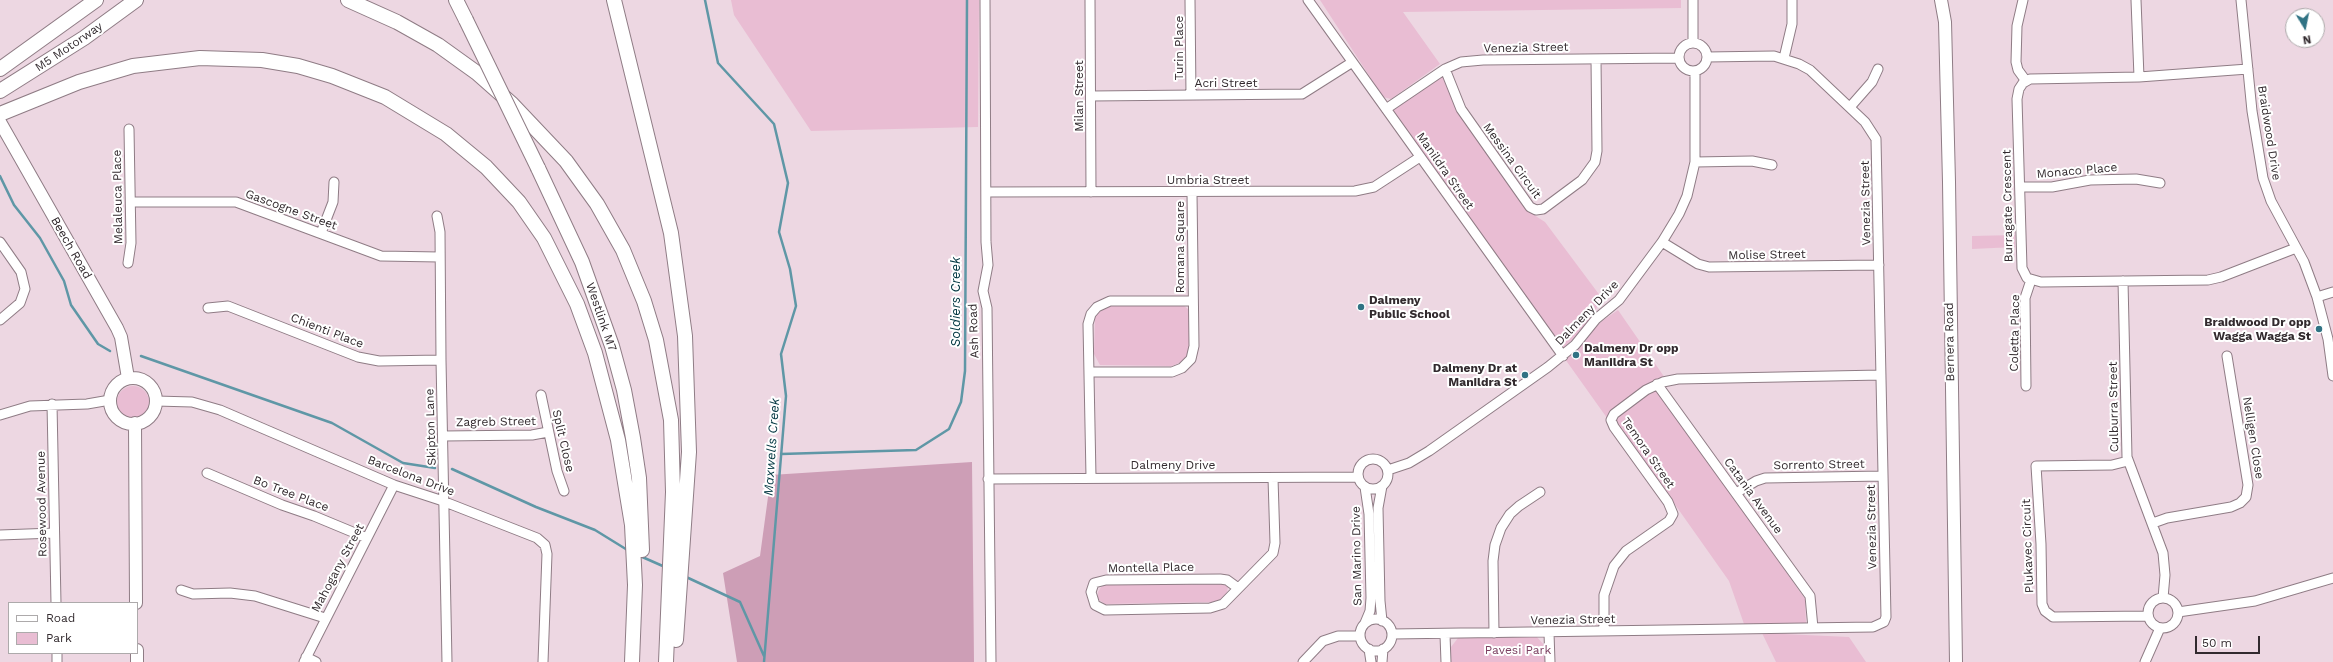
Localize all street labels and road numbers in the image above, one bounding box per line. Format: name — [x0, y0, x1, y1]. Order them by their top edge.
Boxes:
street label: Turin Place — [1172, 16, 1186, 80]
street label: M5 Motorway — [33, 19, 105, 75]
street label: Venezia Street — [1483, 40, 1569, 56]
street label: Milan Street — [1072, 60, 1086, 132]
street label: Acri Street — [1195, 76, 1257, 90]
street label: Braidwood Drive — [2254, 85, 2284, 181]
street label: Messina Circuit — [1480, 120, 1544, 202]
street label: Manildra Street — [1413, 130, 1477, 212]
street label: Burragate Crescent — [2000, 149, 2016, 263]
street label: Melaleuca Place — [110, 150, 126, 244]
street label: Venezia Street — [1858, 160, 1874, 246]
street label: Monaco Place — [2036, 160, 2118, 182]
street label: Umbria Street — [1167, 173, 1249, 187]
street label: Gascogne Street — [243, 187, 339, 233]
street label: Romana Square — [1173, 201, 1187, 293]
street label: Beech Road — [47, 214, 95, 282]
street label: Molise Street — [1728, 247, 1806, 263]
street label: Dalmeny Drive — [1552, 277, 1622, 349]
street label: Westlink M7 — [583, 281, 619, 353]
street label: Coletta Place — [2007, 294, 2023, 372]
street label: Bernera Road — [1942, 302, 1958, 382]
street label: Ash Road — [966, 303, 982, 359]
street label: Chienti Place — [289, 311, 365, 351]
street label: Culburra Street — [2106, 361, 2122, 453]
street label: Skipton Lane — [422, 388, 440, 466]
street label: Nelligen Close — [2239, 396, 2267, 480]
street label: Split Close — [549, 408, 577, 474]
street label: Zagreb Street — [456, 414, 536, 430]
street label: Temora Street — [1618, 415, 1678, 491]
street label: Rosewood Avenue — [34, 451, 50, 557]
street label: Barcelona Drive — [365, 453, 457, 499]
street label: Catania Avenue — [1721, 455, 1785, 537]
street label: Sorrento Street — [1773, 457, 1865, 473]
street label: Dalmeny Drive — [1131, 458, 1215, 472]
street label: Bo Tree Place — [251, 473, 331, 515]
street label: Venezia Street — [1864, 484, 1880, 570]
street label: Plukavec Circuit — [2019, 499, 2037, 593]
street label: San Marino Drive — [1349, 506, 1365, 606]
street label: Mahogany Street — [309, 521, 367, 615]
street label: Montella Place — [1108, 560, 1194, 576]
street label: Venezia Street — [1530, 612, 1616, 628]

